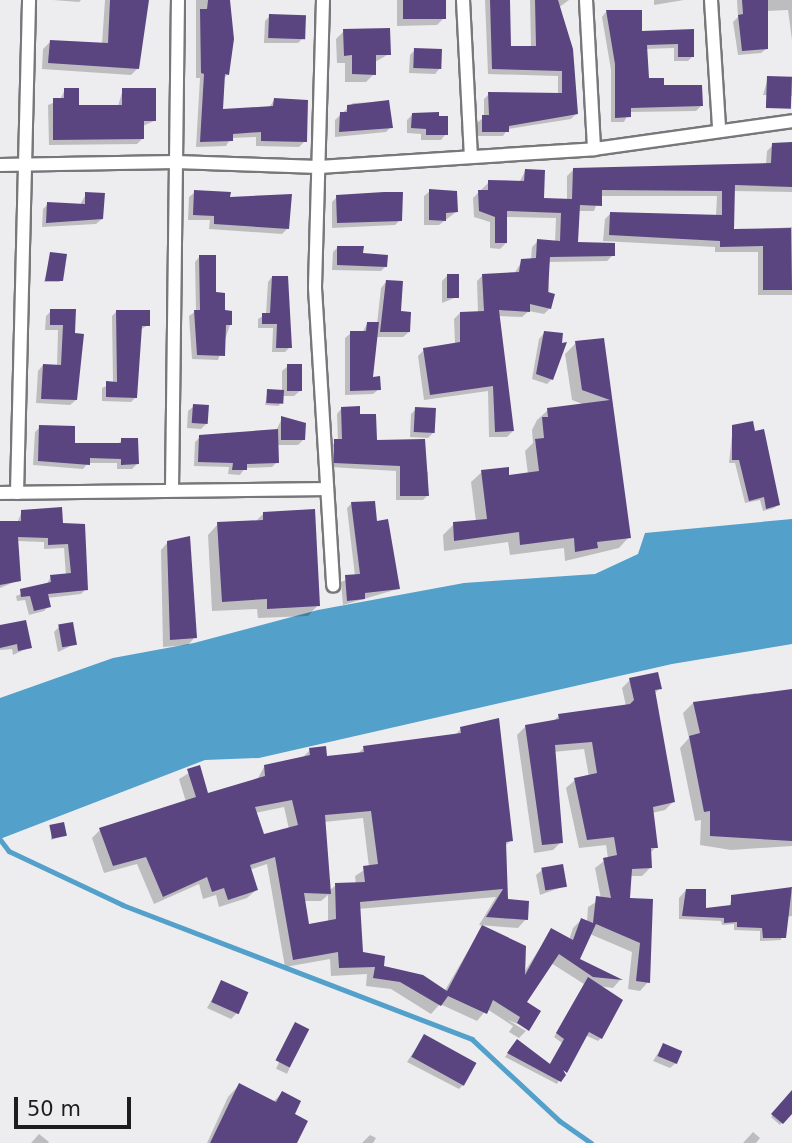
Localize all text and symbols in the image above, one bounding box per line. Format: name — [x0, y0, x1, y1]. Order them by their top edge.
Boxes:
scale bar — [18, 1084, 135, 1128]
text: 50 m — [27, 1097, 81, 1121]

